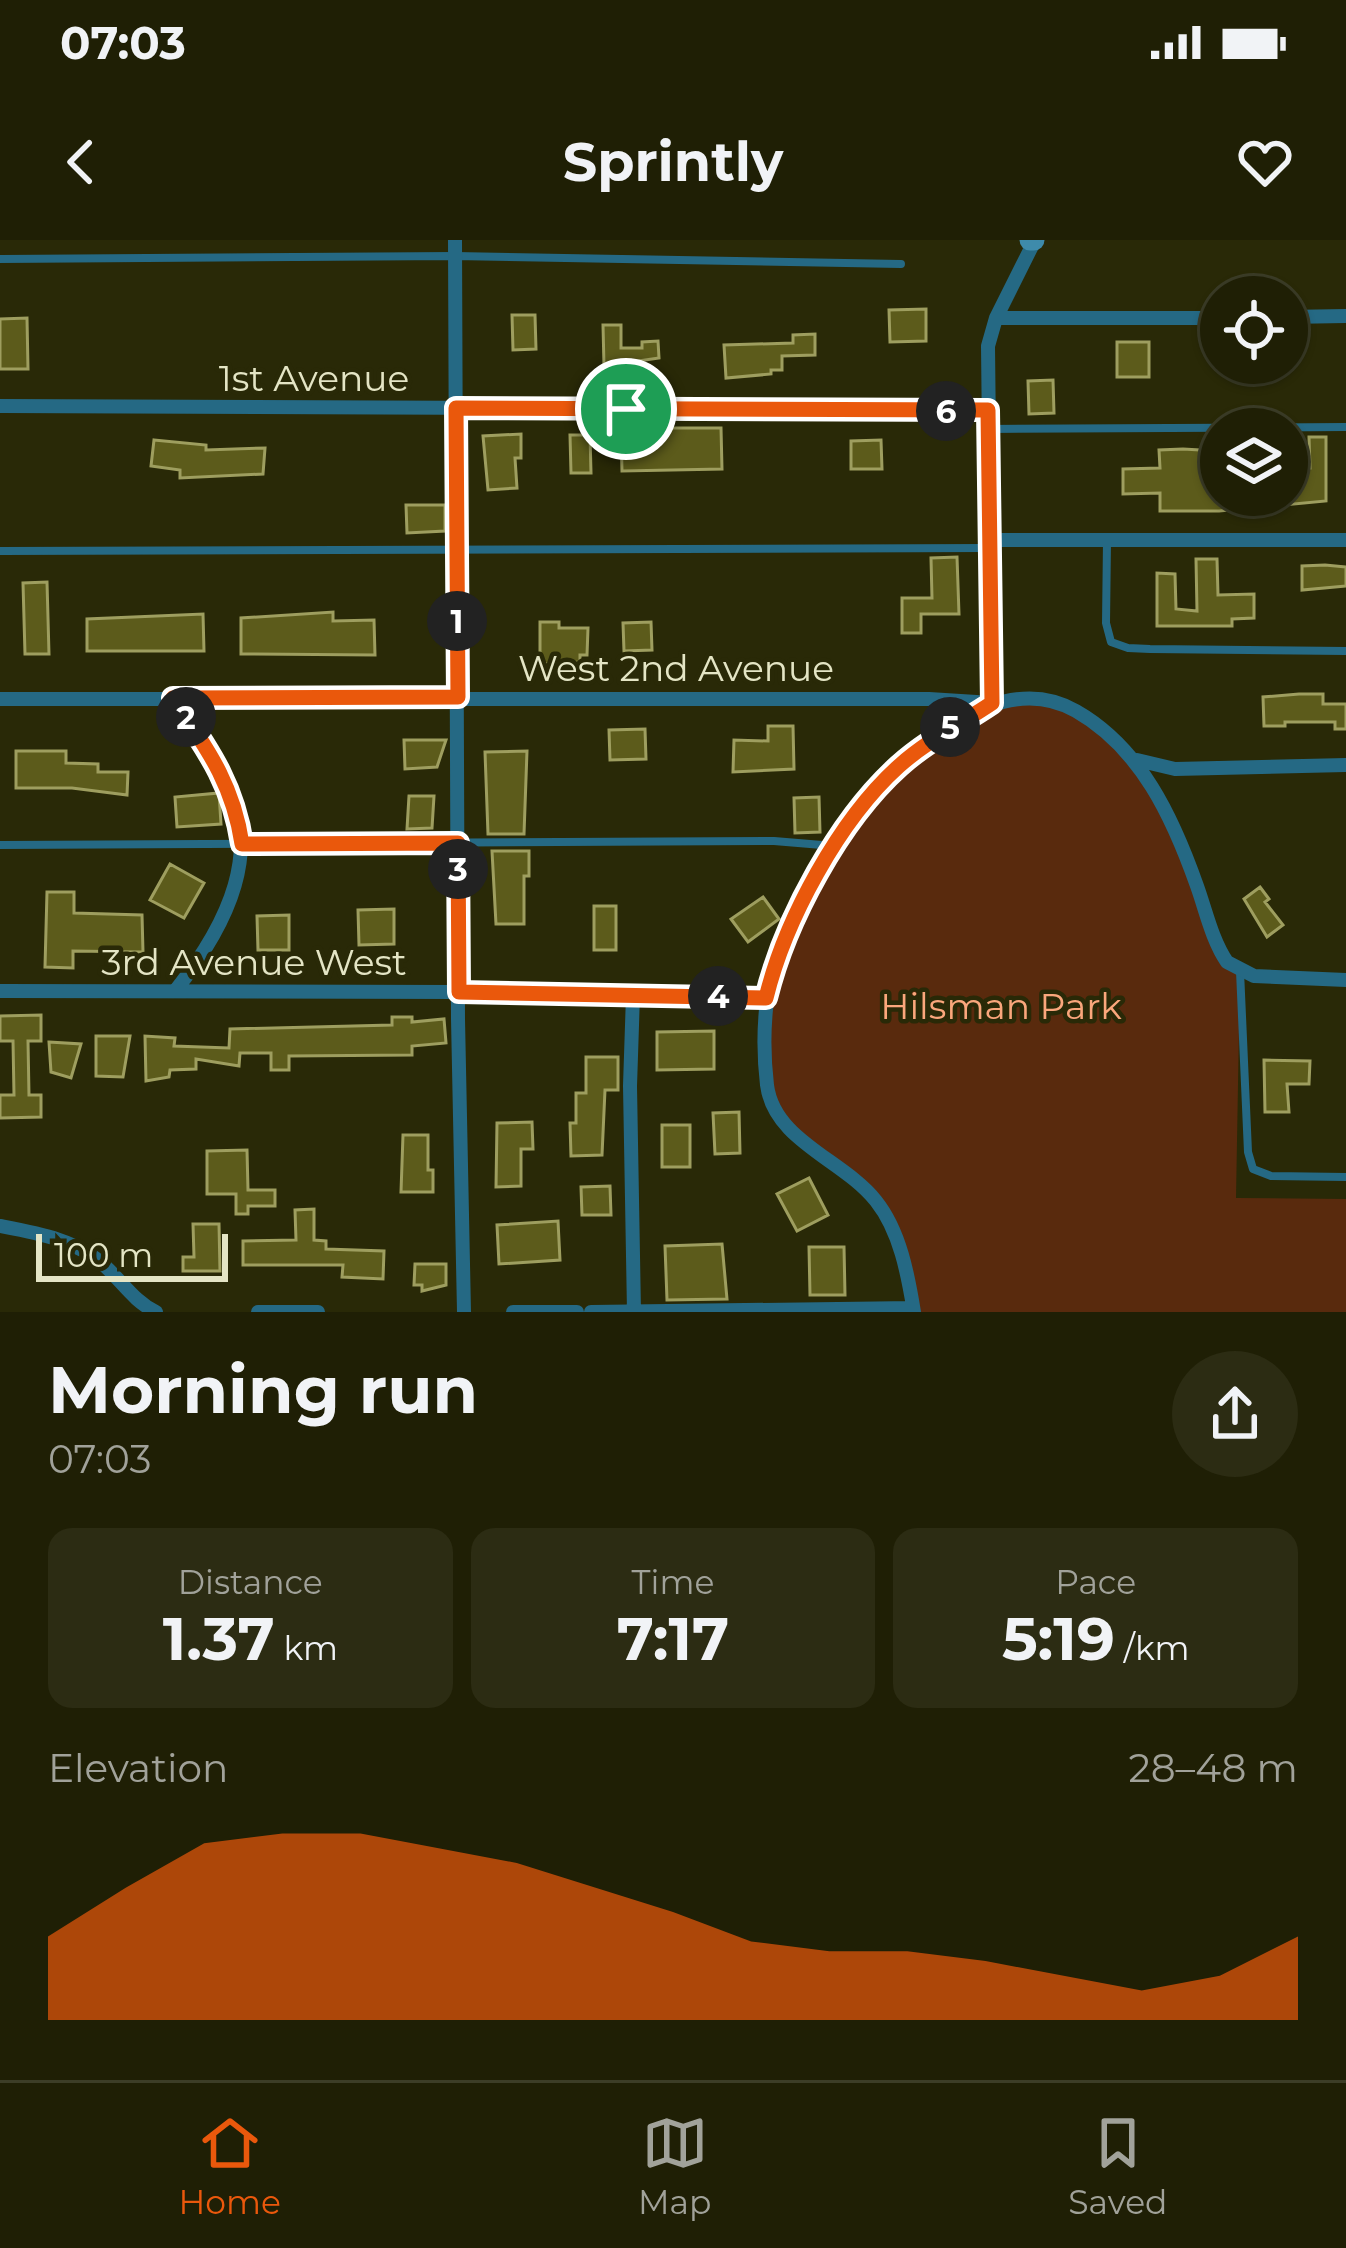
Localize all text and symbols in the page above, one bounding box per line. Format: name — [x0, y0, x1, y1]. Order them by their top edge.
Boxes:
text: 07:03 — [60, 15, 186, 70]
icon: back — [48, 129, 114, 195]
text: Sprintly — [563, 129, 783, 195]
icon: heart — [1232, 129, 1298, 195]
map controls — [1200, 276, 1308, 516]
button: locate — [1200, 276, 1308, 384]
street label: 1st Avenue — [219, 356, 409, 400]
pin — [575, 358, 677, 460]
icon: arrive — [593, 376, 659, 442]
pin: 6 — [916, 381, 976, 441]
text: 6 — [935, 391, 957, 431]
button: layers — [1200, 408, 1308, 516]
pin: 1 — [427, 591, 487, 651]
text: 1 — [451, 601, 463, 641]
street label: West 2nd Avenue — [518, 646, 834, 690]
pin: 2 — [156, 687, 216, 747]
text: 2 — [176, 697, 196, 737]
pin: 5 — [920, 697, 980, 757]
text: 5 — [940, 707, 960, 747]
pin: 3 — [428, 839, 488, 899]
text: 3 — [448, 849, 468, 889]
street label: 3rd Avenue West — [101, 940, 407, 984]
pin: 4 — [688, 966, 748, 1026]
text: 4 — [707, 976, 729, 1016]
park label: Hilsman Park — [880, 984, 1122, 1028]
scale bar — [36, 1228, 228, 1281]
text: 100 m — [54, 1235, 153, 1275]
text: Morning run — [48, 1349, 478, 1430]
button: share — [1172, 1351, 1298, 1477]
text: 07:03 — [48, 1435, 151, 1483]
text: Distance — [178, 1562, 323, 1602]
text: Time — [632, 1562, 714, 1602]
text: Pace — [1055, 1562, 1136, 1602]
text: 1.37 — [163, 1602, 275, 1675]
text: 7:17 — [617, 1602, 729, 1675]
text: 5:19 — [1002, 1602, 1115, 1675]
text: km — [275, 1628, 338, 1668]
text: /km — [1115, 1628, 1189, 1668]
text: Elevation — [48, 1744, 228, 1792]
text: 28–48 m — [1129, 1744, 1298, 1792]
tab: Home — [179, 2110, 281, 2222]
tab: Map — [638, 2110, 711, 2222]
tab: Saved — [1068, 2110, 1167, 2222]

